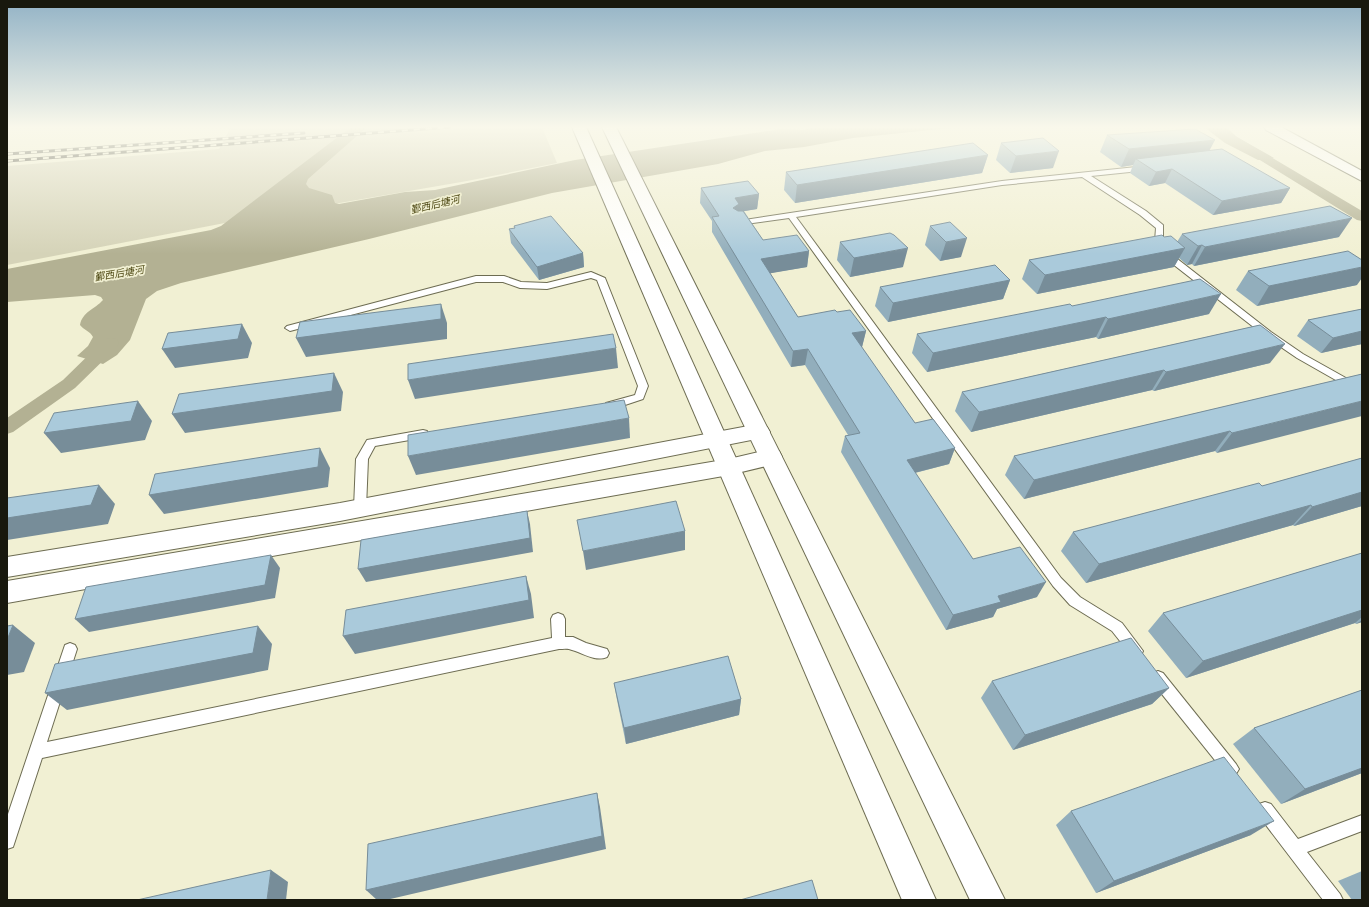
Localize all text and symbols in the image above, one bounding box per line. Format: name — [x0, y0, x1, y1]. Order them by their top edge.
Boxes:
water label: 鄞西后塘河 — [410, 193, 463, 215]
water label: 鄞西后塘河 — [94, 264, 147, 283]

